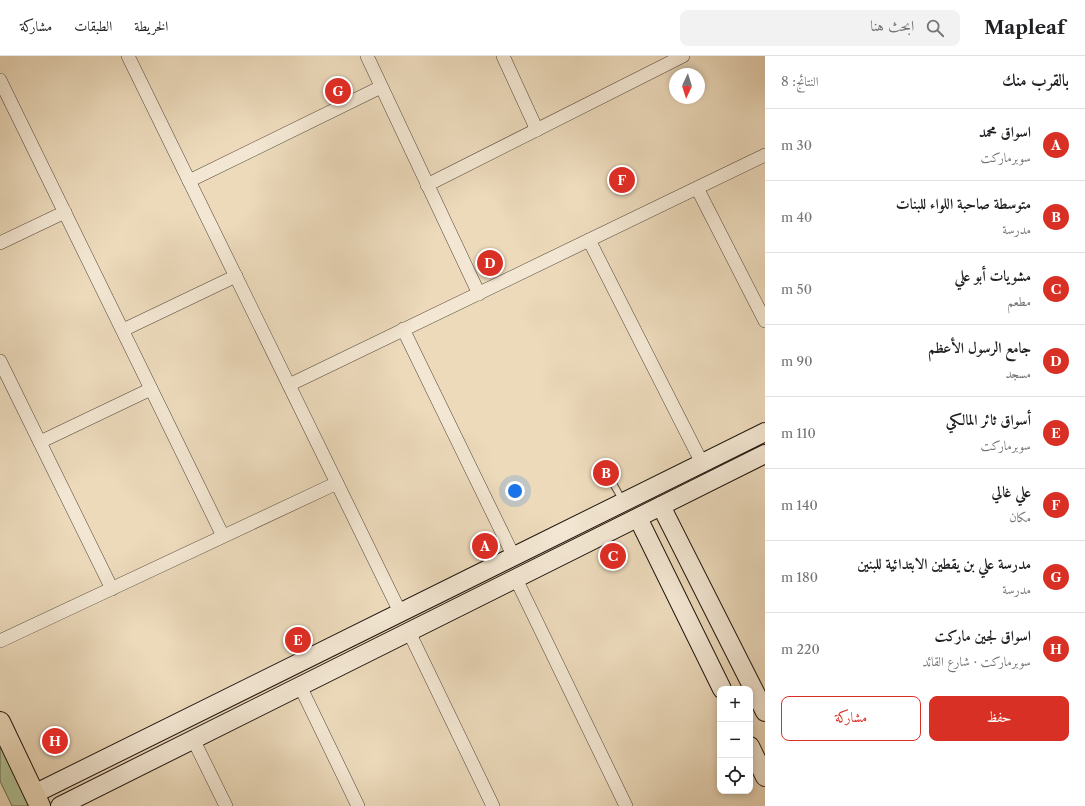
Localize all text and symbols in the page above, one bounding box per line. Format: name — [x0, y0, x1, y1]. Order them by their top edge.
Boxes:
search box — [680, 10, 960, 46]
text: ابحث هنا — [870, 16, 914, 35]
text: Mapleaf — [984, 16, 1065, 39]
text: مشاركة — [20, 17, 52, 35]
text: الطبقات — [74, 17, 112, 35]
text: الخريطة — [134, 17, 168, 35]
icon: search — [924, 17, 946, 39]
north arrow — [669, 68, 705, 104]
text: بالقرب منك — [1002, 70, 1069, 90]
text: النتائج: 8 — [781, 73, 819, 89]
pin: G — [325, 76, 351, 106]
text: اسواق محمد — [979, 122, 1031, 141]
text: 30 m — [781, 137, 812, 153]
text: A — [1051, 137, 1061, 153]
text: سوبرماركت — [981, 149, 1031, 165]
pin: F — [609, 165, 635, 195]
text: متوسطة صاحبة اللواء للبنات — [896, 194, 1031, 213]
text: 40 m — [781, 209, 812, 225]
text: B — [1051, 209, 1061, 225]
text: مدرسة — [1002, 221, 1031, 237]
pin: D — [477, 248, 503, 278]
text: مشويات أبو علي — [955, 266, 1031, 285]
text: 50 m — [781, 281, 812, 297]
text: C — [1051, 281, 1061, 297]
text: مطعم — [1007, 293, 1031, 309]
text: جامع الرسول الأعظم — [928, 338, 1031, 357]
text: 90 m — [781, 353, 812, 369]
text: D — [1050, 353, 1062, 369]
text: مسجد — [1005, 365, 1031, 381]
text: أسواق ثائر المالكي — [946, 410, 1031, 429]
text: 110 m — [781, 425, 816, 441]
text: E — [1051, 425, 1061, 441]
text: سوبرماركت — [981, 437, 1031, 453]
pin: B — [593, 458, 619, 488]
your location — [505, 481, 525, 501]
text: علي غالي — [991, 482, 1031, 501]
text: 140 m — [781, 497, 818, 513]
text: F — [1052, 497, 1060, 513]
text: مكان — [1009, 509, 1031, 525]
pin: A — [472, 531, 498, 561]
pin: C — [600, 541, 626, 571]
text: مدرسة علي بن يقطين الابتدائية للبنين — [857, 554, 1031, 573]
text: 180 m — [781, 569, 818, 585]
text: G — [1051, 569, 1062, 585]
text: مدرسة — [1002, 581, 1031, 597]
pin: E — [285, 625, 311, 655]
text: اسواق لجين ماركت — [935, 626, 1031, 645]
text: 220 m — [781, 641, 820, 657]
text: H — [1050, 641, 1062, 657]
text: سوبرماركت · شارع القائد — [922, 653, 1031, 669]
map controls — [717, 686, 753, 794]
button: + — [717, 686, 753, 722]
button: مشاركة — [781, 696, 921, 741]
button: حفظ — [929, 696, 1069, 741]
button: − — [717, 722, 753, 758]
pin: H — [42, 726, 68, 756]
button: locate — [717, 758, 753, 794]

